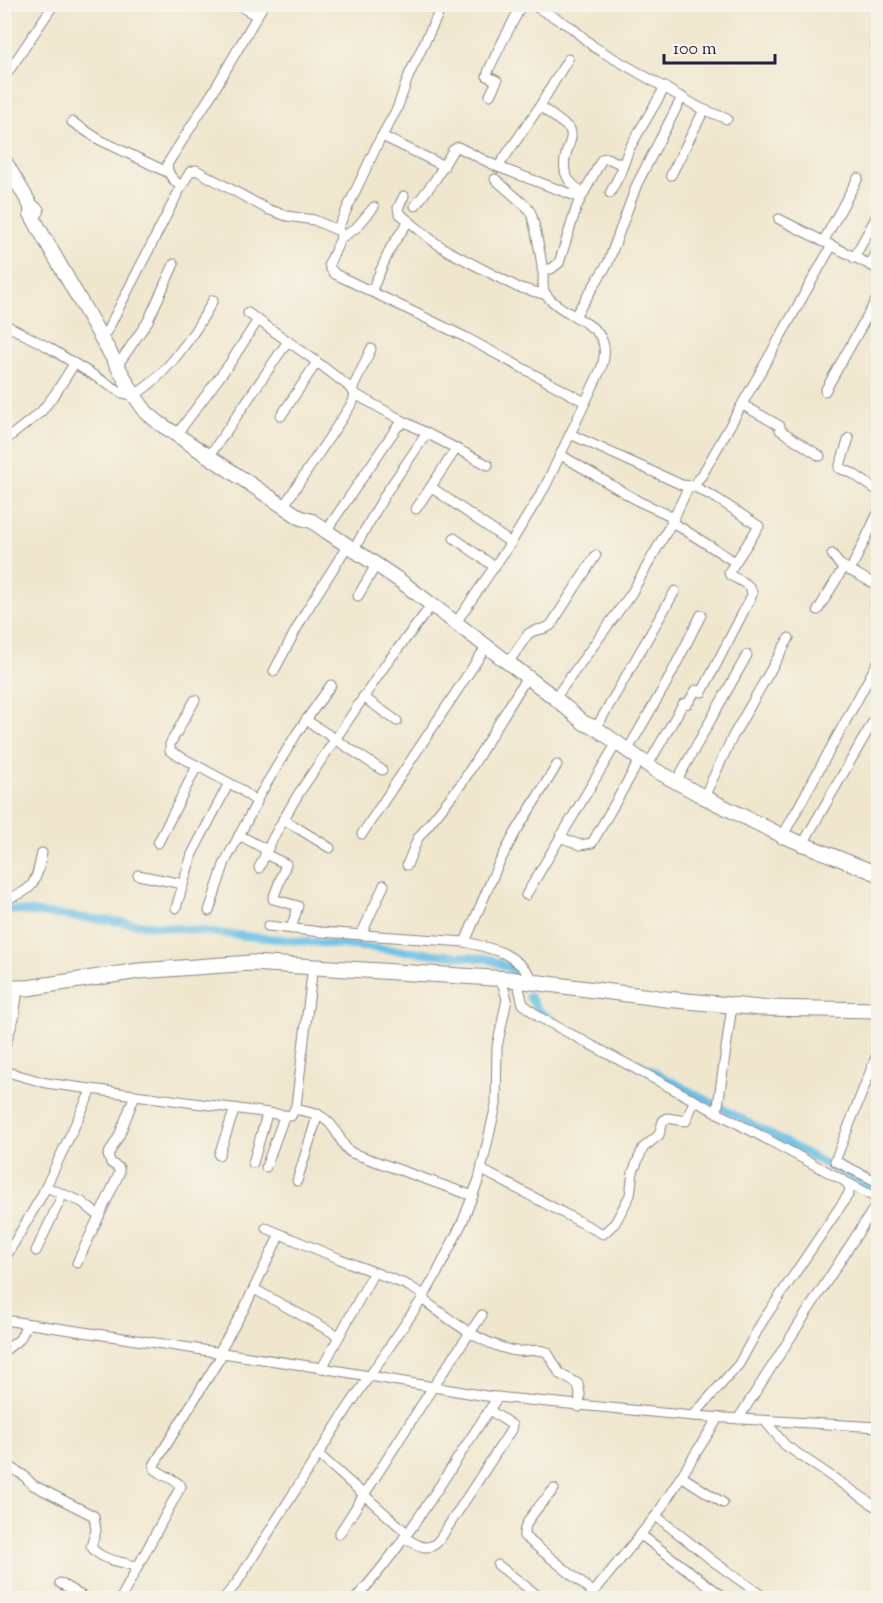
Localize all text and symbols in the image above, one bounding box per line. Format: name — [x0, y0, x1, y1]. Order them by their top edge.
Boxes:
scale bar — [664, 27, 775, 65]
text: 100 m — [673, 37, 717, 63]

